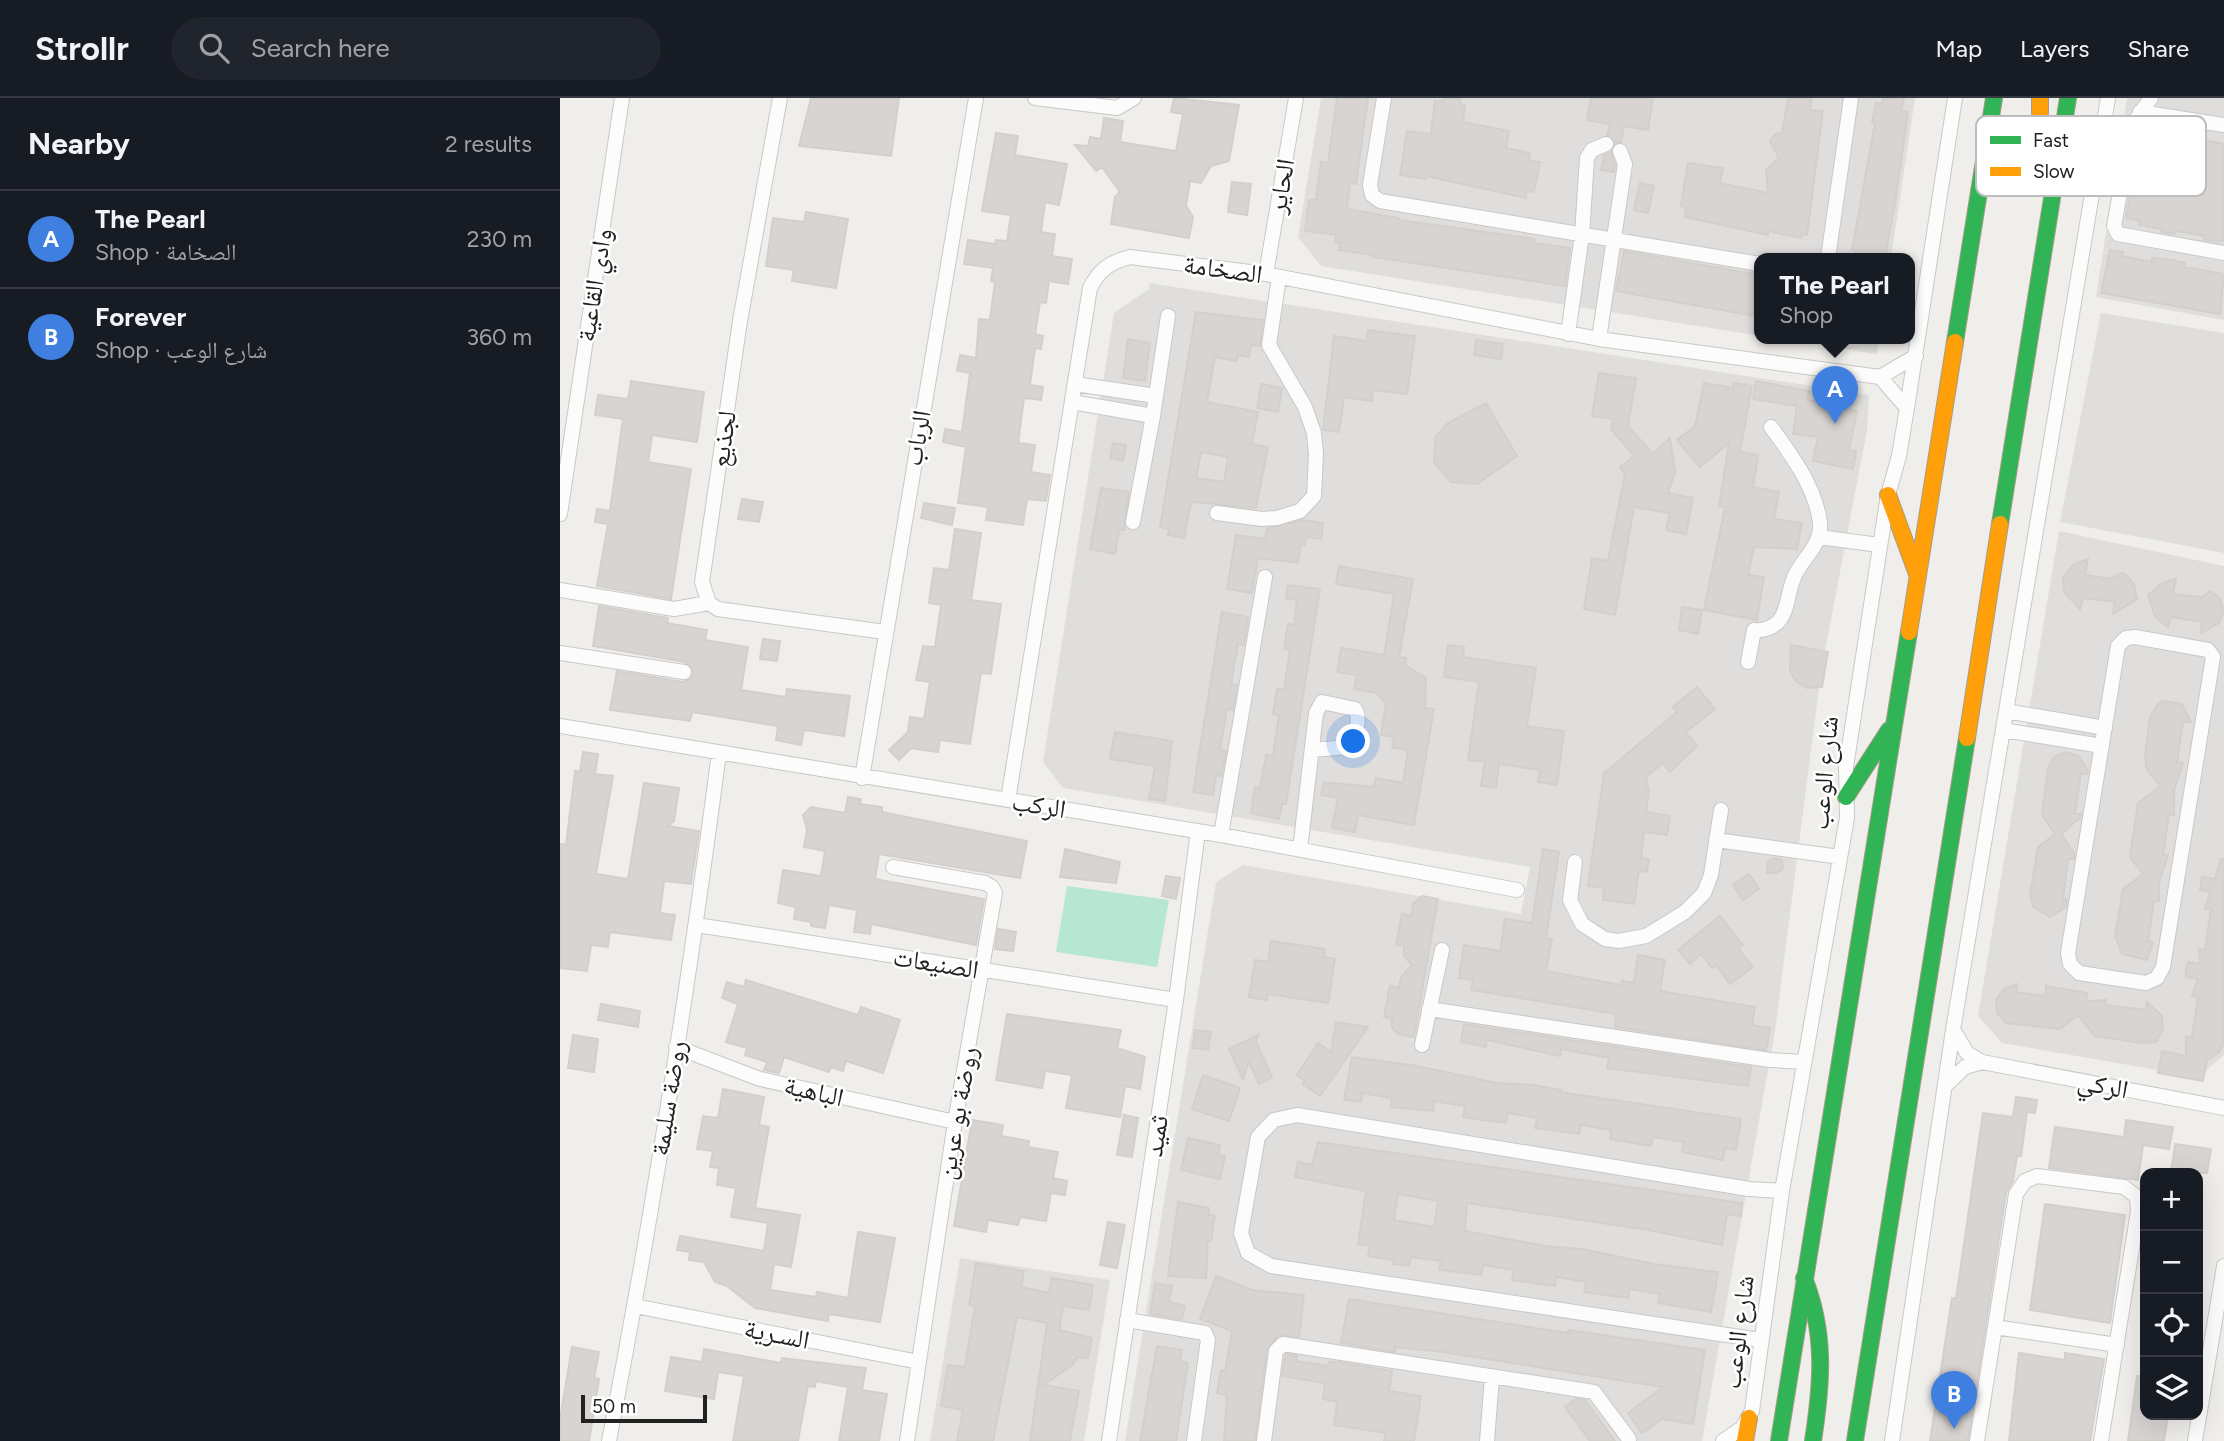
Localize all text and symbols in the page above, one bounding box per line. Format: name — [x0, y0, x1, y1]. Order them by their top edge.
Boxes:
search box — [171, 17, 661, 80]
text: Strollr — [35, 29, 129, 68]
icon: search — [195, 29, 233, 67]
text: Search here — [251, 32, 390, 64]
text: Map — [1935, 34, 1982, 63]
text: Layers — [2020, 34, 2089, 63]
text: Share — [2127, 34, 2189, 63]
legend — [1976, 116, 2206, 196]
text: Nearby — [28, 125, 130, 162]
text: Fast — [2033, 129, 2069, 152]
text: 2 results — [445, 130, 532, 158]
street label: الحاير — [1260, 156, 1302, 217]
text: Slow — [2033, 160, 2075, 183]
text: The Pearl — [95, 203, 206, 235]
text: A — [43, 225, 59, 253]
text: 230 m — [467, 225, 532, 253]
street label: وادي القاعية — [569, 226, 623, 345]
text: Shop · الصخامة — [95, 238, 236, 266]
street label: الصخامة — [1181, 248, 1265, 290]
popup — [1754, 253, 1915, 344]
text: The Pearl — [1779, 269, 1890, 301]
text: Forever — [95, 301, 186, 333]
text: Shop — [1779, 301, 1833, 329]
text: B — [44, 323, 58, 351]
text: 360 m — [466, 323, 532, 351]
text: Shop · شارع الوعب — [95, 336, 267, 364]
pin: A — [1812, 366, 1858, 424]
street label: الرباب — [896, 408, 938, 468]
street label: لجذيع — [703, 409, 744, 469]
street label: شارع الوعب — [1803, 715, 1845, 831]
your location — [1336, 724, 1370, 758]
street label: الركب — [1010, 785, 1068, 825]
street label: الصنيعات — [891, 940, 981, 986]
street label: روضة سليمة — [643, 1038, 693, 1158]
street label: روضة بو عرين — [930, 1044, 984, 1182]
street label: الركي — [2074, 1064, 2131, 1110]
street label: الباهية — [781, 1069, 847, 1113]
street label: ثميد — [1137, 1113, 1175, 1159]
map controls — [2140, 1168, 2203, 1420]
button: + — [2140, 1168, 2203, 1231]
button: − — [2140, 1231, 2203, 1294]
street label: شارع الوعب — [1715, 1273, 1761, 1391]
button: locate — [2140, 1294, 2203, 1357]
street label: السـرية — [742, 1312, 812, 1356]
button: layers — [2140, 1357, 2203, 1420]
pin: B — [1931, 1371, 1977, 1429]
scale bar — [581, 1392, 707, 1424]
text: 50 m — [592, 1395, 636, 1418]

